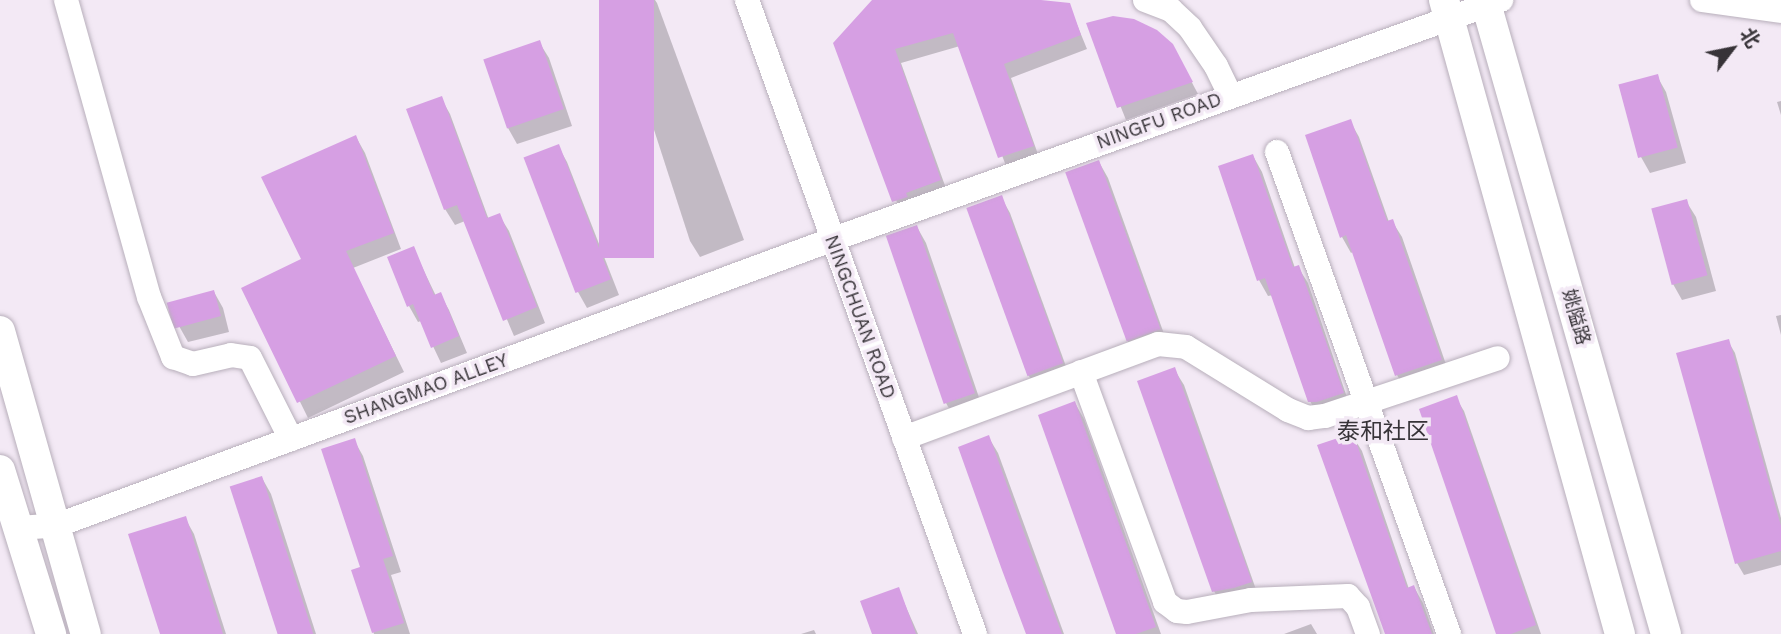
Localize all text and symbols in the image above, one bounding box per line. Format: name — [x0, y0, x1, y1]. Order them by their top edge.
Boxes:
north arrow — [1697, 14, 1767, 84]
text: 北 — [1735, 23, 1765, 52]
street label: NINGFU ROAD — [1093, 88, 1225, 154]
street label: NINGCHUAN ROAD — [820, 232, 900, 402]
street label: 姚隘路 — [1557, 286, 1595, 348]
street label: SHANGMAO ALLEY — [341, 349, 511, 429]
district label: 泰和社区 — [1337, 418, 1429, 446]

